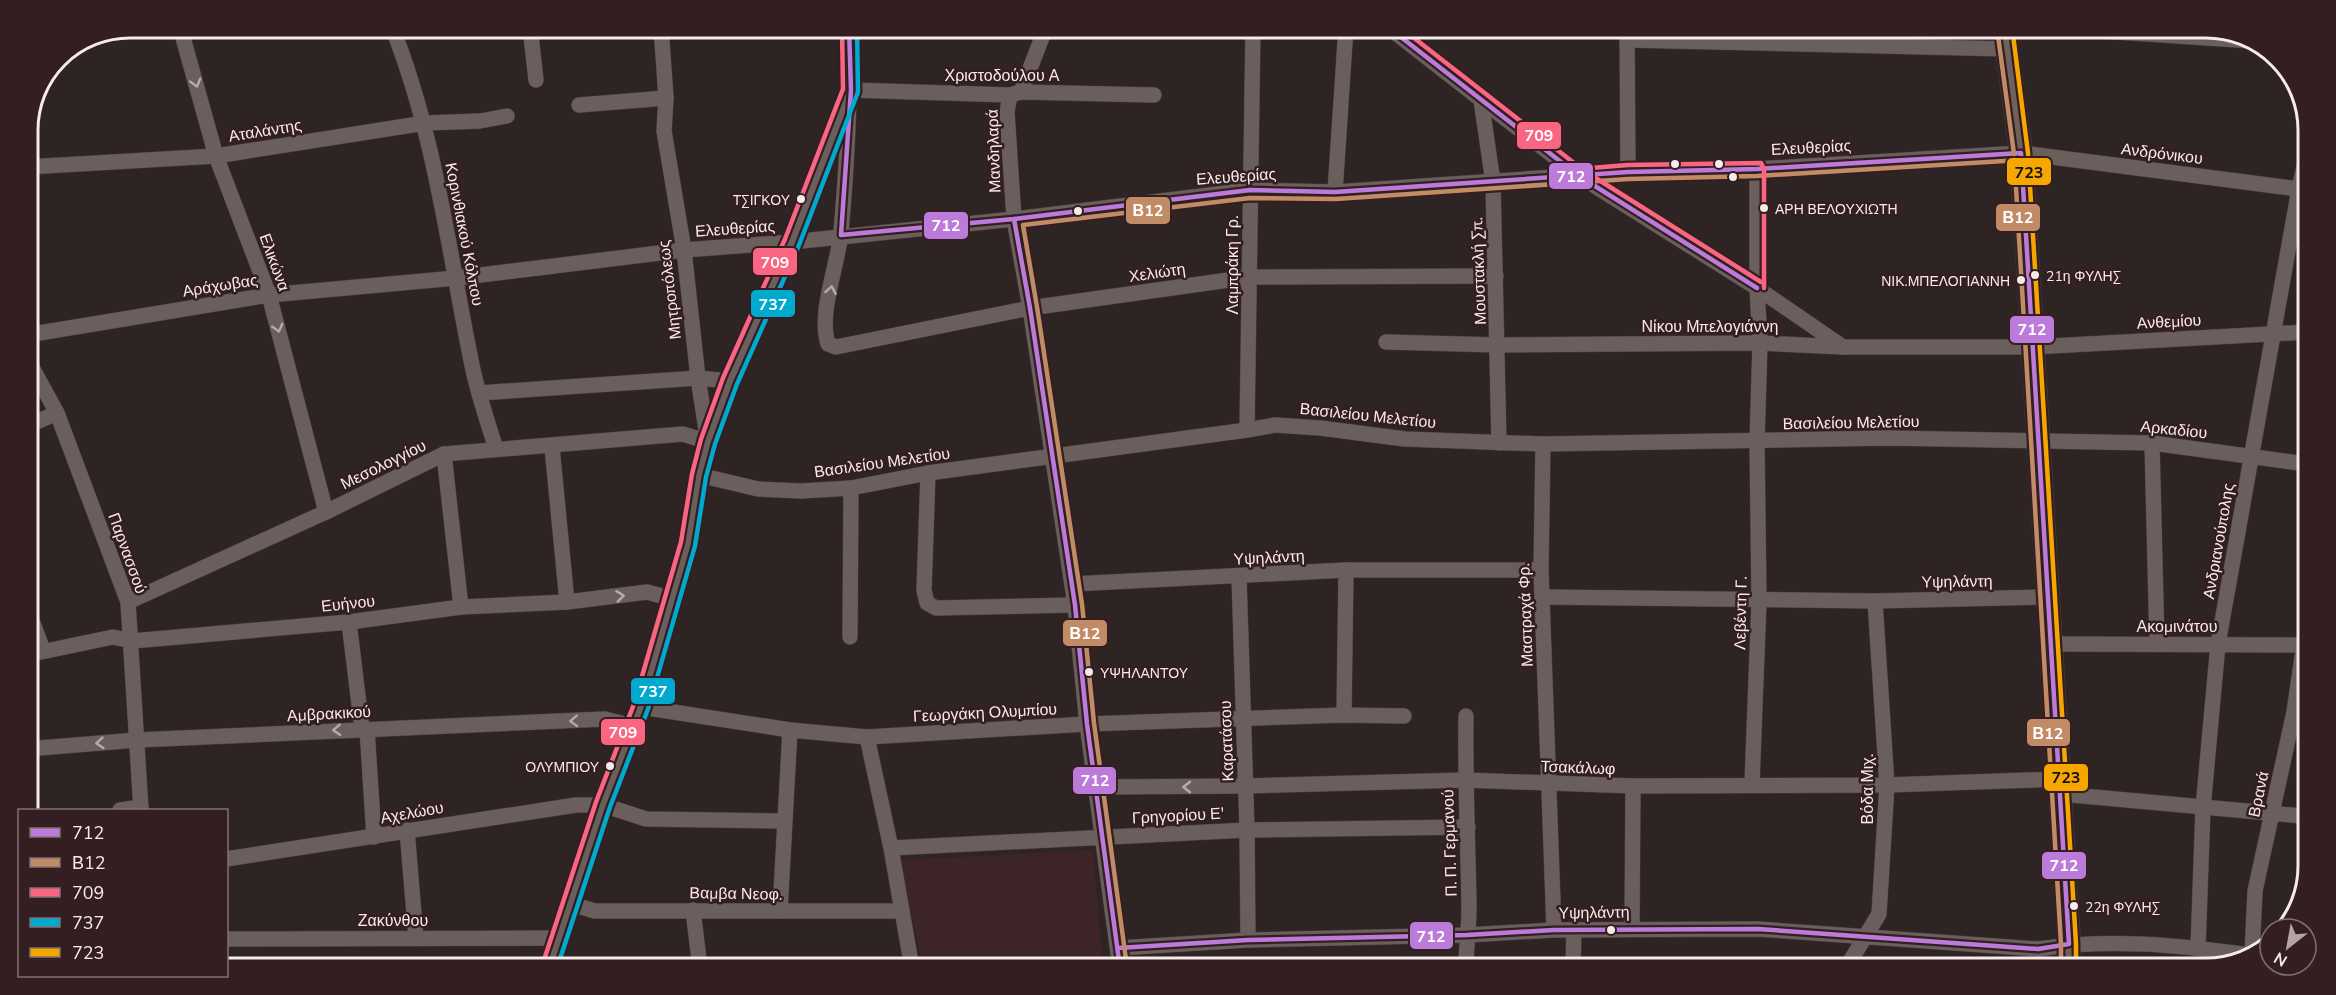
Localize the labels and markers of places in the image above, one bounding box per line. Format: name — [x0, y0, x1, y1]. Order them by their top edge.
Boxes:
unlabelled marker — [1669, 158, 1681, 170]
unlabelled marker — [1713, 158, 1725, 170]
unlabelled marker — [1727, 171, 1739, 183]
place label: ΤΣΙΓΚΟΥ — [733, 191, 791, 210]
marker: ΤΣΙΓΚΟΥ — [795, 193, 807, 205]
place label: ΑΡΗ ΒΕΛΟΥΧΙΩΤΗ — [1775, 200, 1898, 219]
marker: ΑΡΗ ΒΕΛΟΥΧΙΩΤΗ — [1758, 202, 1770, 214]
unlabelled marker — [1072, 205, 1084, 217]
place label: 21η ΦΥΛΗΣ — [2046, 267, 2121, 286]
marker: 21η ΦΥΛΗΣ — [2029, 269, 2041, 281]
place label: ΝΙΚ.ΜΠΕΛΟΓΙΑΝΝΗ — [1881, 272, 2010, 291]
marker: ΝΙΚ.ΜΠΕΛΟΓΙΑΝΝΗ — [2015, 274, 2027, 286]
place label: ΥΨΗΛΑΝΤΟΥ — [1100, 664, 1189, 683]
marker: ΥΨΗΛΑΝΤΟΥ — [1083, 666, 1095, 678]
place label: ΟΛΥΜΠΙΟΥ — [525, 758, 600, 777]
marker: ΟΛΥΜΠΙΟΥ — [604, 760, 616, 772]
place label: 22η ΦΥΛΗΣ — [2085, 898, 2160, 917]
marker: 22η ΦΥΛΗΣ — [2068, 900, 2080, 912]
unlabelled marker — [1605, 924, 1617, 936]

